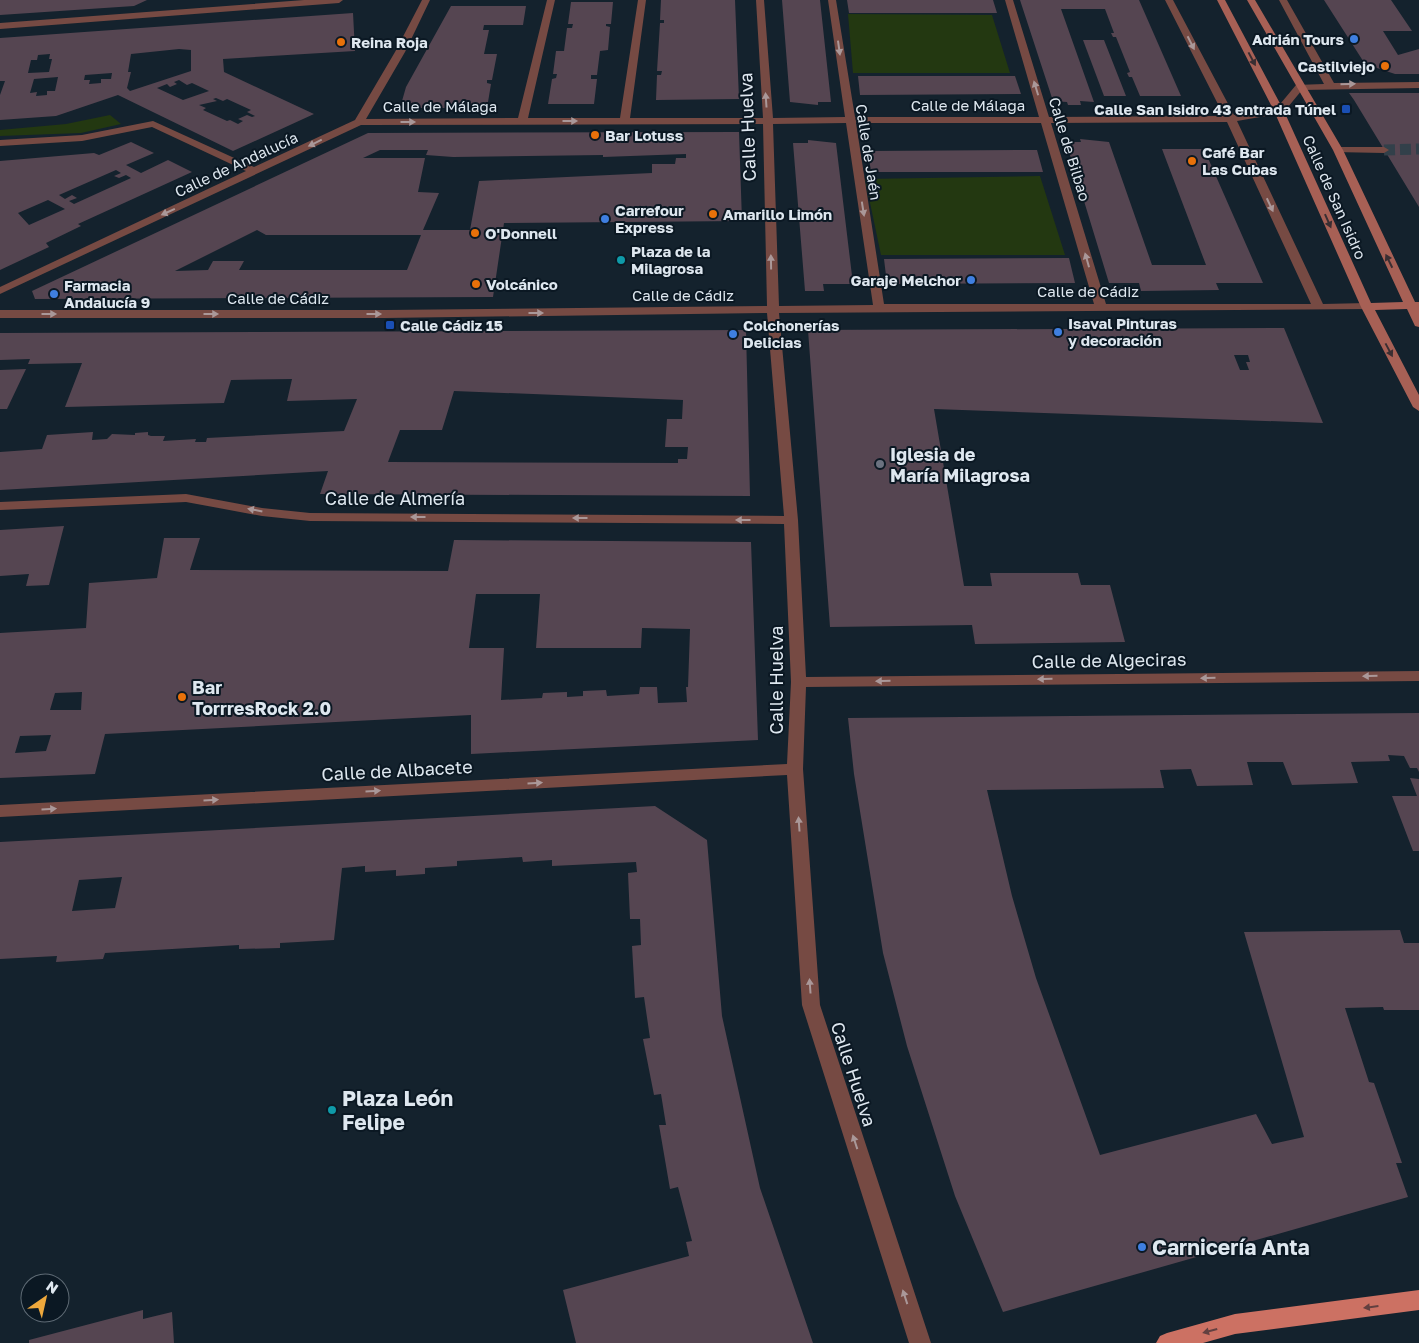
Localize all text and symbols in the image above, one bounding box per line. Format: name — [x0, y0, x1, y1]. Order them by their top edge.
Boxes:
place label: Adrián Tours — [1252, 30, 1344, 48]
place label: Reina Roja — [351, 33, 428, 51]
marker: Adrián Tours — [1348, 33, 1360, 45]
marker: Reina Roja — [335, 36, 347, 48]
one-way arrow — [1187, 36, 1195, 51]
one-way arrow — [835, 41, 843, 57]
one-way arrow — [1248, 51, 1256, 66]
place label: Castilviejo — [1297, 57, 1375, 75]
marker: Castilviejo — [1379, 60, 1391, 72]
street label: Calle Huelva — [734, 72, 760, 182]
one-way arrow — [1032, 80, 1039, 95]
one-way arrow — [1340, 80, 1356, 88]
one-way arrow — [762, 91, 770, 107]
street label: Calle de Bilbao — [1046, 95, 1094, 203]
street label: Calle de Málaga — [911, 96, 1025, 114]
street label: Calle de Málaga — [383, 97, 497, 115]
place label: Calle San Isidro 43 entrada Túnel — [1094, 100, 1336, 118]
street label: Calle de Jaén — [853, 103, 885, 201]
marker: Calle San Isidro 43 entrada Túnel — [1340, 103, 1352, 115]
one-way arrow — [562, 116, 578, 124]
one-way arrow — [400, 118, 416, 126]
place label: Bar Lotuss — [605, 126, 683, 144]
street label: Calle de Andalucía — [172, 128, 300, 200]
marker: Bar Lotuss — [589, 129, 601, 141]
street label: Calle de San Isidro — [1300, 132, 1370, 262]
one-way arrow — [308, 140, 322, 148]
place label: Café Bar Las Cubas — [1202, 143, 1277, 178]
marker: Café Bar Las Cubas — [1186, 155, 1198, 167]
one-way arrow — [1267, 198, 1275, 212]
place label: Carrefour Express — [615, 201, 684, 236]
one-way arrow — [859, 201, 867, 217]
place label: Amarillo Limón — [723, 205, 832, 223]
one-way arrow — [161, 208, 175, 216]
marker: Amarillo Limón — [707, 208, 719, 220]
marker: Carrefour Express — [599, 213, 611, 225]
one-way arrow — [1325, 214, 1333, 228]
place label: O'Donnell — [485, 224, 557, 242]
marker: O'Donnell — [469, 227, 481, 239]
place label: Plaza de la Milagrosa — [631, 242, 711, 277]
one-way arrow — [1083, 253, 1091, 268]
marker: Plaza de la Milagrosa — [615, 254, 627, 266]
one-way arrow — [767, 254, 775, 270]
one-way arrow — [1385, 254, 1393, 268]
place label: Garaje Melchor — [851, 271, 961, 289]
marker: Garaje Melchor — [965, 274, 977, 286]
place label: Volcánico — [486, 275, 558, 293]
place label: Farmacia Andalucía 9 — [64, 276, 150, 311]
marker: Volcánico — [470, 278, 482, 290]
street label: Calle de Cádiz — [1037, 282, 1139, 300]
street label: Calle de Cádiz — [632, 286, 734, 304]
marker: Farmacia Andalucía 9 — [48, 288, 60, 300]
street label: Calle de Cádiz — [227, 289, 329, 307]
one-way arrow — [528, 309, 544, 317]
one-way arrow — [41, 310, 57, 318]
one-way arrow — [203, 310, 219, 318]
one-way arrow — [366, 310, 382, 318]
place label: Isaval Pinturas y decoración — [1068, 314, 1177, 349]
place label: Calle Cádiz 15 — [400, 316, 503, 334]
place label: Colchonerías Delicias — [743, 316, 839, 351]
marker: Calle Cádiz 15 — [384, 319, 396, 331]
marker: Isaval Pinturas y decoración — [1052, 326, 1064, 338]
marker: Colchonerías Delicias — [727, 328, 739, 340]
one-way arrow — [1385, 343, 1393, 358]
place label: Iglesia de María Milagrosa — [890, 443, 1030, 486]
marker: Iglesia de María Milagrosa — [874, 458, 886, 470]
street label: Calle de Almería — [325, 487, 465, 509]
one-way arrow — [247, 506, 263, 514]
one-way arrow — [409, 513, 425, 521]
one-way arrow — [572, 514, 588, 522]
one-way arrow — [734, 516, 750, 524]
street label: Calle Huelva — [765, 626, 787, 734]
street label: Calle de Algeciras — [1031, 648, 1187, 672]
one-way arrow — [1362, 672, 1378, 680]
one-way arrow — [1200, 674, 1216, 682]
place label: Bar TorrresRock 2.0 — [192, 676, 331, 719]
one-way arrow — [1037, 676, 1053, 684]
one-way arrow — [875, 677, 891, 685]
marker: Bar TorrresRock 2.0 — [176, 691, 188, 703]
street label: Calle de Albacete — [321, 755, 473, 785]
one-way arrow — [528, 778, 544, 786]
one-way arrow — [365, 787, 381, 795]
one-way arrow — [203, 796, 219, 804]
one-way arrow — [41, 804, 57, 812]
one-way arrow — [795, 816, 803, 832]
one-way arrow — [806, 978, 814, 994]
street label: Calle Huelva — [827, 1019, 881, 1129]
place label: Plaza León Felipe — [342, 1085, 453, 1135]
marker: Plaza León Felipe — [326, 1104, 338, 1116]
one-way arrow — [851, 1134, 859, 1149]
place label: Carnicería Anta — [1152, 1234, 1310, 1260]
marker: Carnicería Anta — [1136, 1241, 1148, 1253]
north arrow — [20, 1273, 70, 1323]
text: N — [43, 1277, 62, 1297]
one-way arrow — [901, 1289, 908, 1304]
one-way arrow — [1362, 1303, 1378, 1311]
one-way arrow — [1203, 1327, 1218, 1335]

